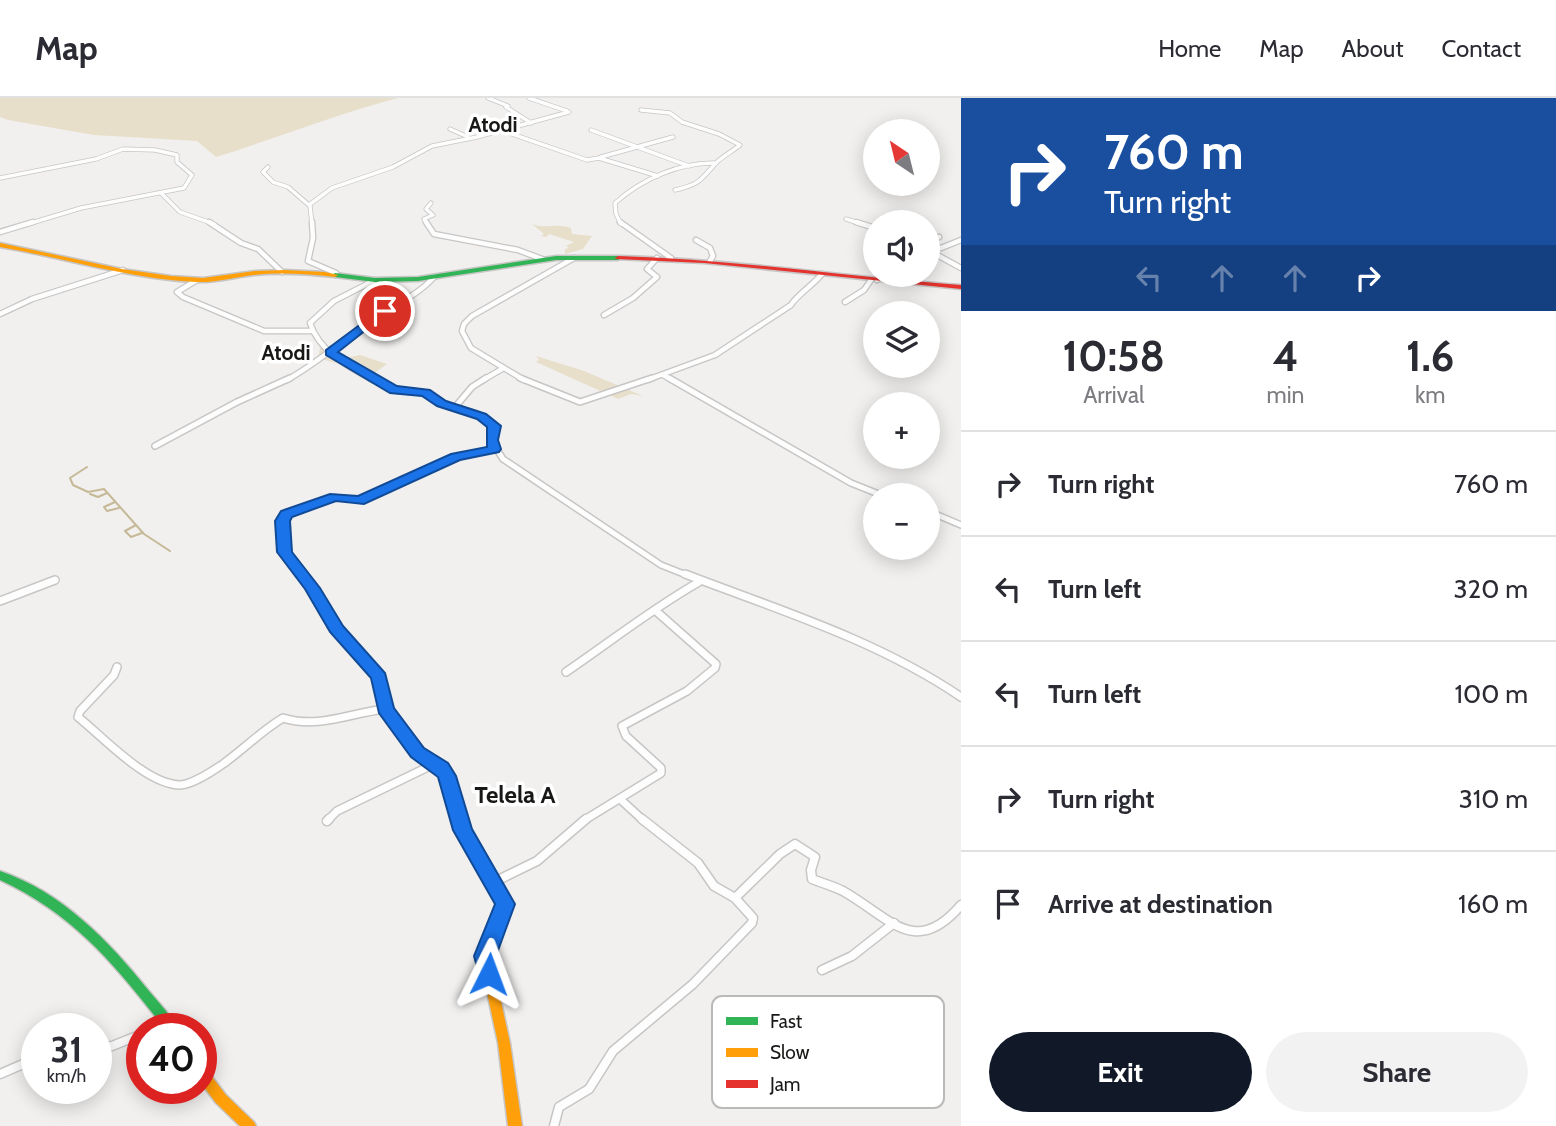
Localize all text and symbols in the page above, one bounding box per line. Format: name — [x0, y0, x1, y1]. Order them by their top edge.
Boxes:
text: Map — [35, 28, 98, 68]
text: Home — [1158, 34, 1221, 63]
text: Map — [1259, 34, 1304, 63]
text: About — [1342, 34, 1404, 63]
text: Contact — [1442, 34, 1521, 63]
district label: Atodi — [469, 112, 517, 137]
north arrow — [863, 119, 940, 196]
map controls — [863, 119, 940, 560]
text: 760 m — [1104, 122, 1244, 181]
icon: right — [989, 126, 1080, 217]
text: Turn right — [1104, 182, 1231, 221]
button: sound — [863, 210, 940, 287]
icon: left — [1130, 259, 1168, 297]
icon: ahead — [1203, 259, 1241, 297]
icon: ahead — [1276, 259, 1314, 297]
icon: right — [1349, 259, 1387, 297]
pin — [355, 281, 415, 341]
icon: arrive — [366, 292, 404, 330]
button: layers — [863, 301, 940, 378]
text: 10:58 — [1063, 330, 1165, 382]
text: 4 — [1272, 330, 1299, 382]
text: 1.6 — [1406, 330, 1454, 382]
district label: Atodi — [262, 340, 310, 365]
text: Arrival — [1083, 381, 1144, 409]
text: min — [1267, 381, 1304, 409]
text: km — [1415, 381, 1445, 409]
button: + — [863, 392, 940, 469]
icon: right — [989, 465, 1027, 503]
text: Turn right — [1048, 468, 1154, 500]
text: 760 m — [1454, 468, 1528, 500]
button: − — [863, 483, 940, 560]
icon: left — [989, 570, 1027, 608]
text: Turn left — [1048, 573, 1141, 605]
text: 320 m — [1454, 573, 1528, 605]
icon: left — [989, 675, 1027, 713]
text: Turn left — [1048, 678, 1141, 710]
text: 100 m — [1455, 678, 1528, 710]
district label: Telela A — [474, 780, 556, 809]
icon: right — [989, 780, 1027, 818]
text: Turn right — [1048, 783, 1154, 815]
text: 310 m — [1459, 783, 1528, 815]
icon: arrive — [989, 885, 1027, 923]
text: Arrive at destination — [1048, 888, 1273, 920]
text: 160 m — [1458, 888, 1528, 920]
position arrow — [452, 937, 526, 1011]
legend — [712, 996, 944, 1108]
text: Fast — [770, 1010, 803, 1033]
speed limit sign: 40 — [126, 1013, 217, 1104]
text: 31 — [51, 1028, 82, 1071]
button: Exit — [989, 1032, 1252, 1112]
button: Share — [1266, 1032, 1528, 1112]
text: Slow — [770, 1041, 810, 1064]
text: km/h — [47, 1065, 86, 1087]
text: Jam — [769, 1073, 800, 1096]

